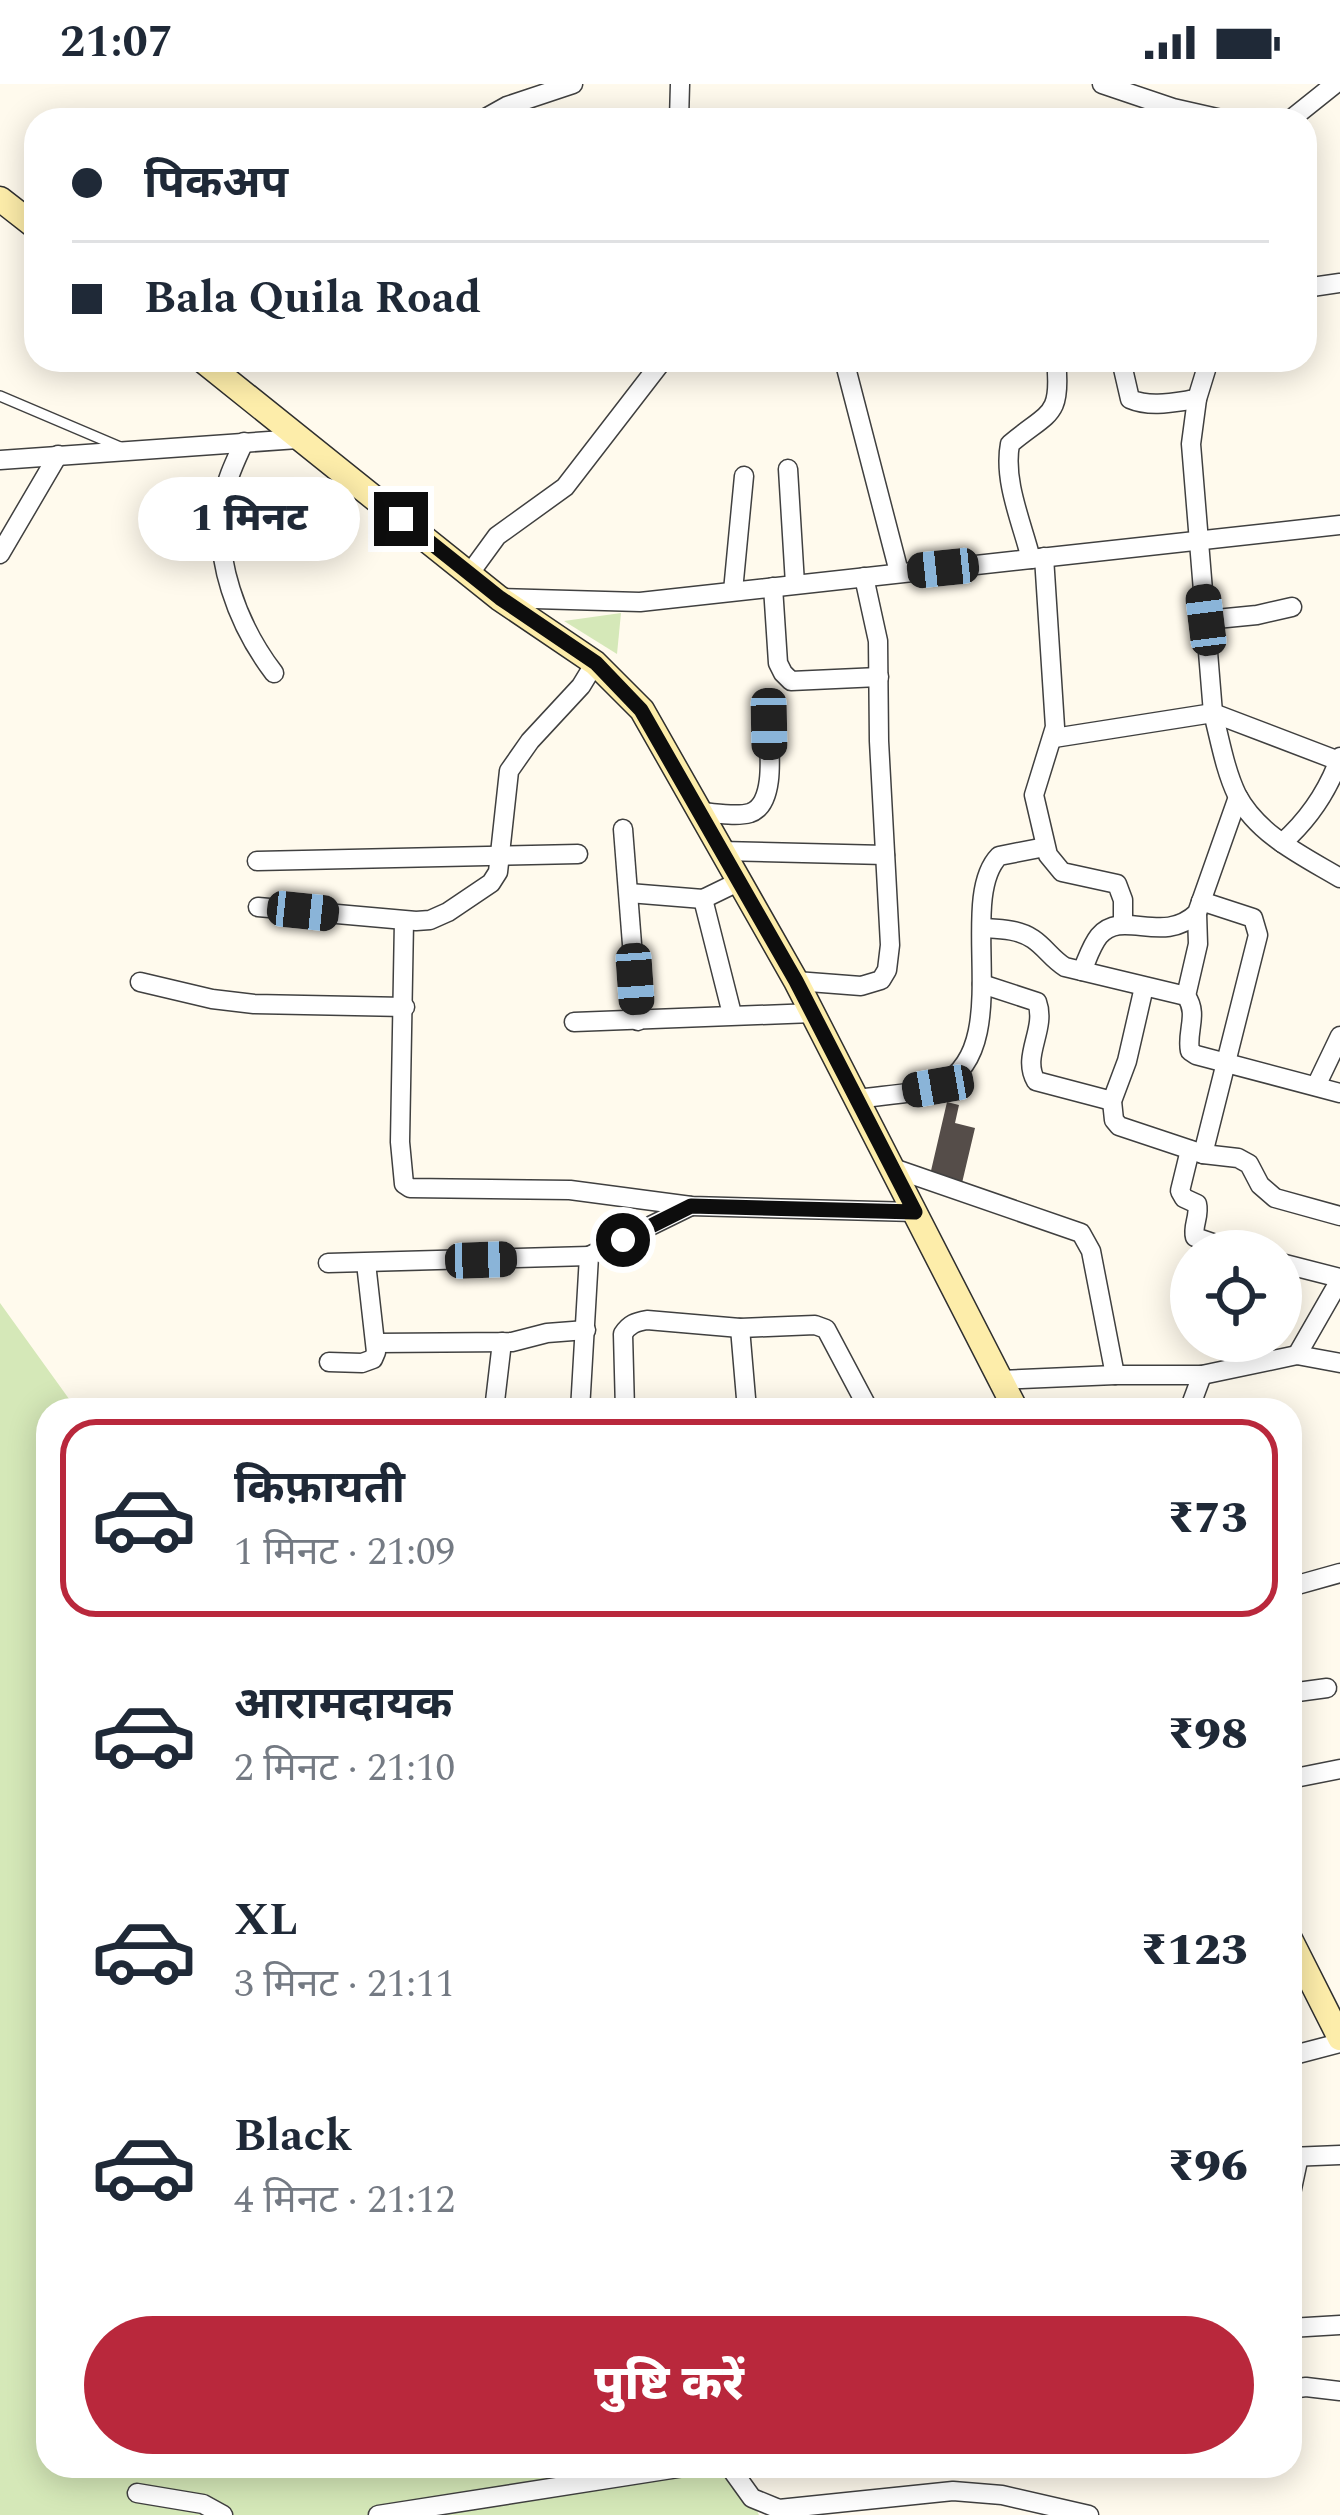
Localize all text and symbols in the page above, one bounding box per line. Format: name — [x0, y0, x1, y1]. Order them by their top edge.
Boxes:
text: 21:07 — [60, 8, 173, 77]
text: पिकअप — [144, 149, 288, 218]
text: Bala Quila Road — [144, 264, 481, 333]
callout: 1 मिनट — [137, 477, 359, 561]
text: 1 मिनट — [190, 489, 308, 548]
route end — [374, 492, 428, 546]
car — [905, 546, 981, 590]
car — [1184, 582, 1228, 658]
car — [750, 688, 788, 760]
car — [265, 889, 341, 933]
car — [615, 942, 655, 1016]
car — [899, 1062, 977, 1110]
route start — [596, 1213, 650, 1267]
map controls — [1170, 1230, 1302, 1362]
button: locate — [1170, 1230, 1302, 1362]
car — [444, 1241, 518, 1279]
text: किफ़ायती — [234, 1454, 405, 1523]
icon: car — [90, 1464, 198, 1572]
text: ₹73 — [1167, 1484, 1248, 1553]
text: 1 मिनट · 21:09 — [234, 1523, 455, 1582]
text: आरामदायक — [234, 1670, 452, 1739]
icon: car — [90, 1680, 198, 1788]
text: ₹98 — [1167, 1700, 1248, 1769]
text: 2 मिनट · 21:10 — [234, 1739, 455, 1798]
text: XL — [234, 1886, 298, 1955]
icon: car — [90, 1896, 198, 2004]
text: ₹123 — [1140, 1916, 1248, 1985]
text: 3 मिनट · 21:11 — [234, 1955, 455, 2014]
text: Black — [234, 2102, 352, 2171]
icon: car — [90, 2112, 198, 2220]
text: ₹96 — [1167, 2132, 1248, 2201]
text: 4 मिनट · 21:12 — [234, 2171, 455, 2230]
button: पुष्टि करें — [84, 2316, 1254, 2454]

